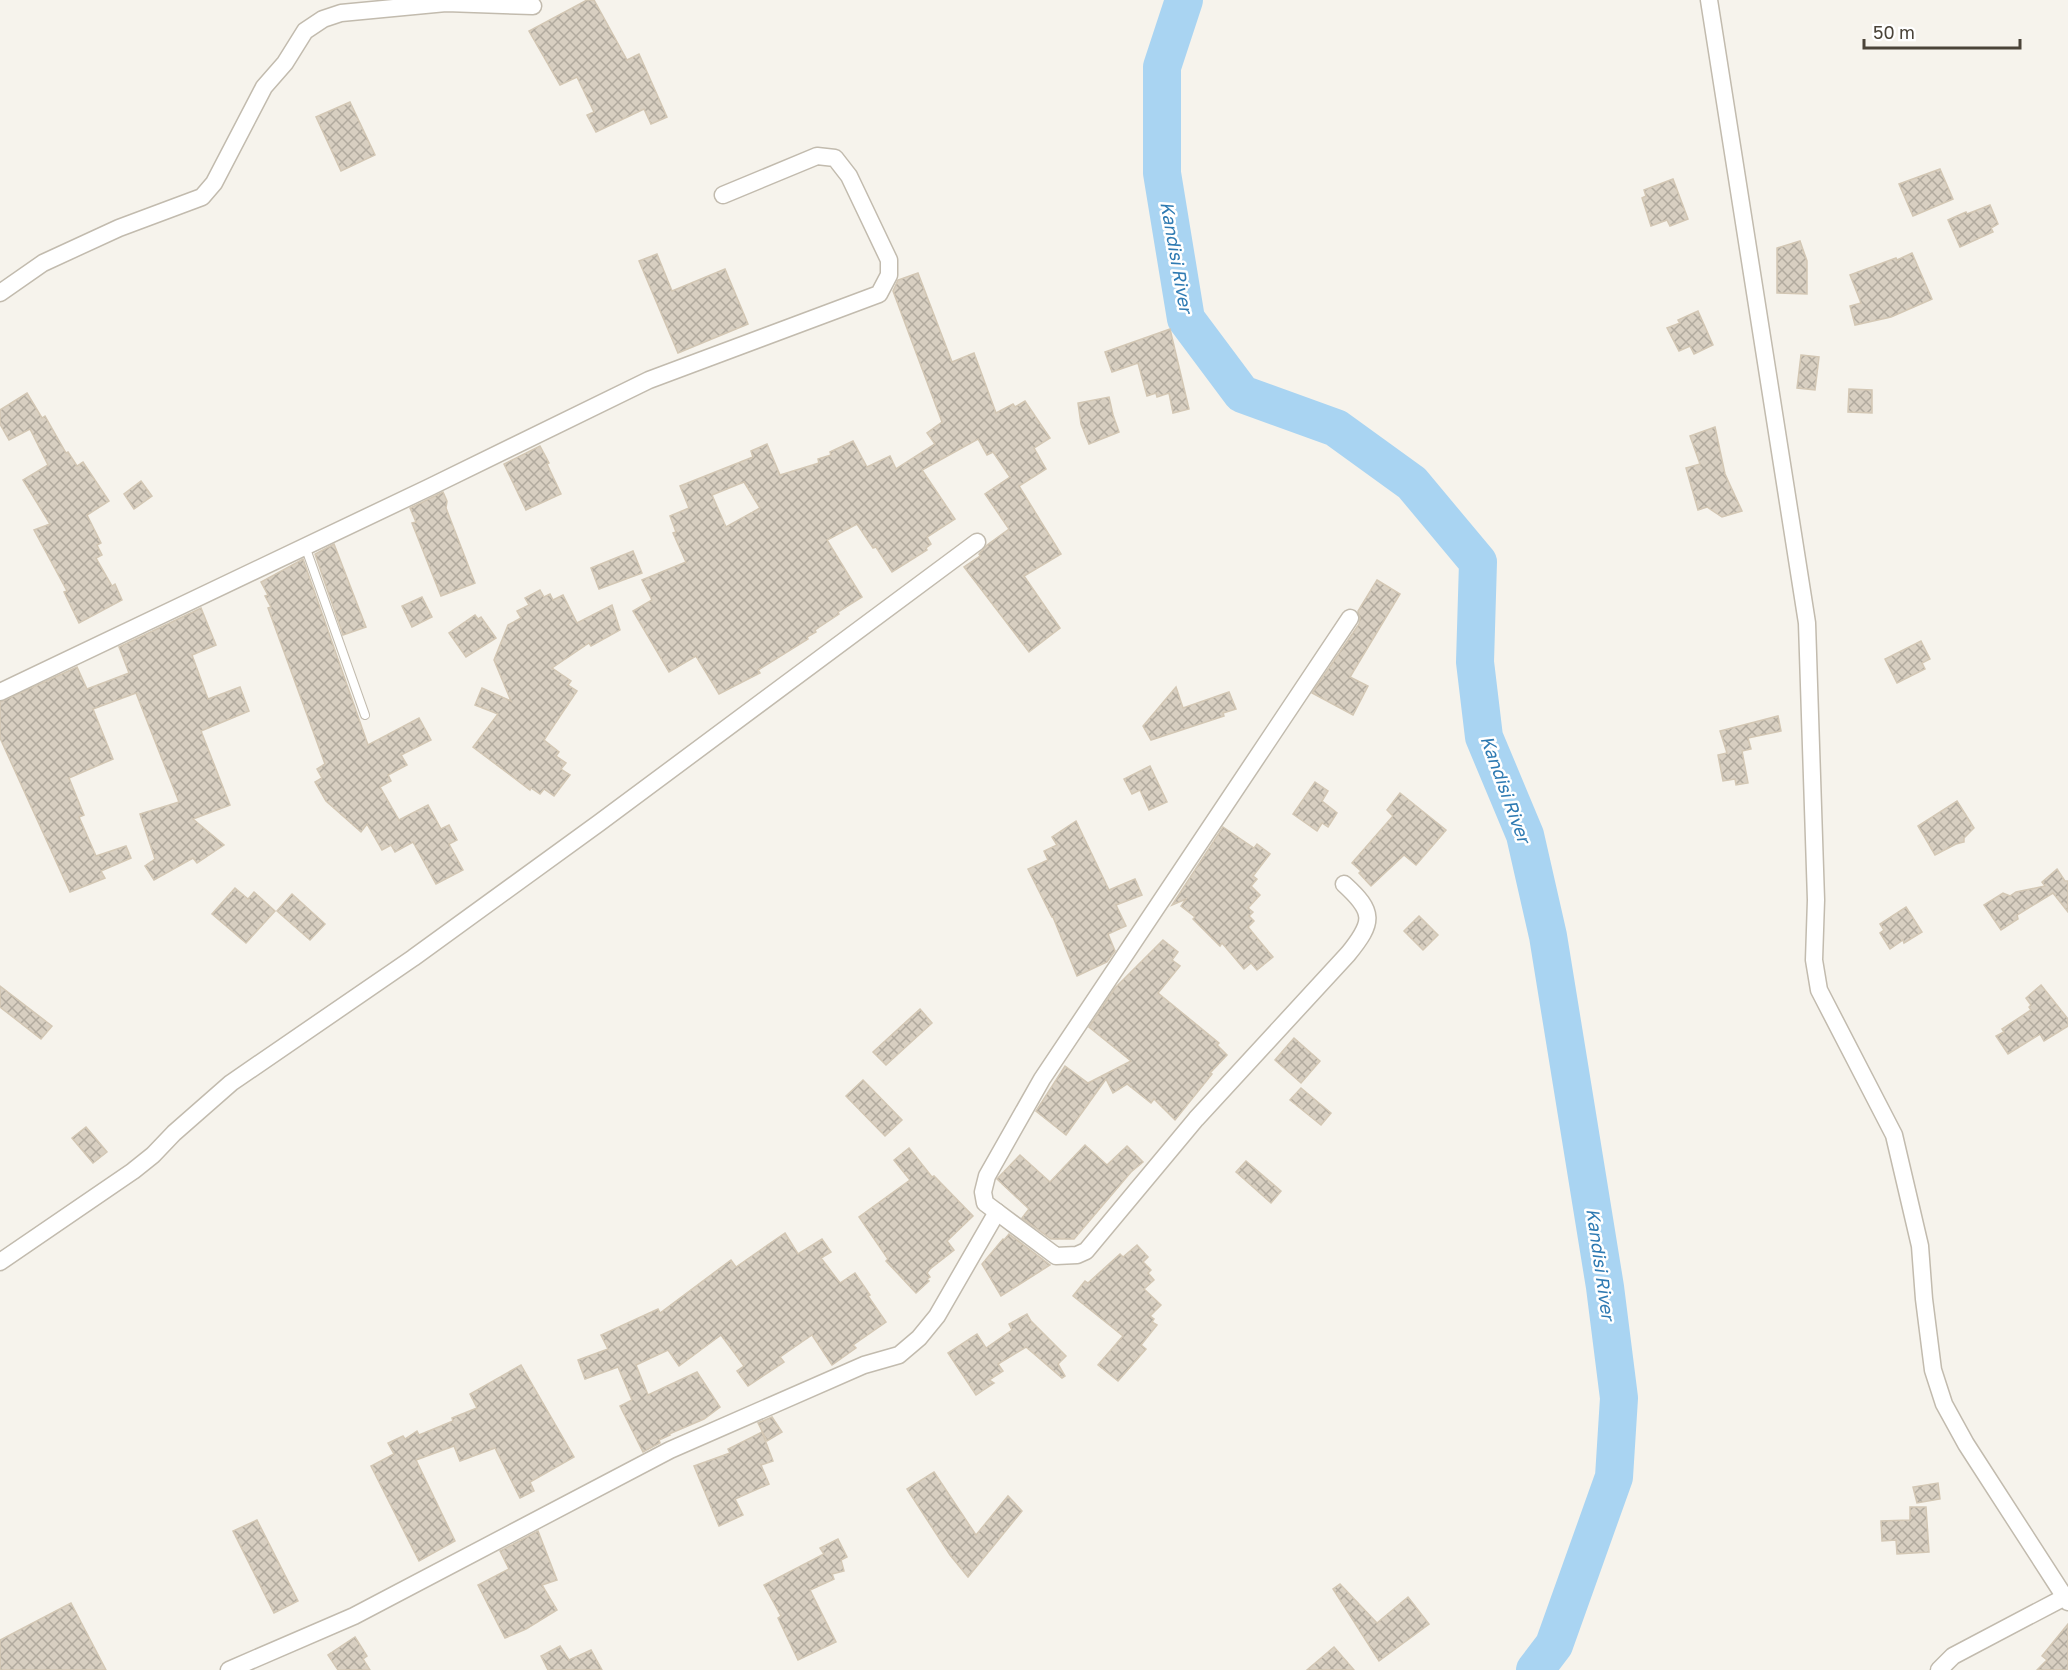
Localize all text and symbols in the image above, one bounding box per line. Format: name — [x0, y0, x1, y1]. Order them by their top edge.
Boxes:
scale bar — [1864, 12, 2020, 50]
text: 50 m — [1873, 21, 1915, 43]
water label: Kandisi River — [1156, 200, 1198, 317]
water label: Kandisi River — [1476, 732, 1537, 848]
water label: Kandisi River — [1582, 1207, 1620, 1324]

